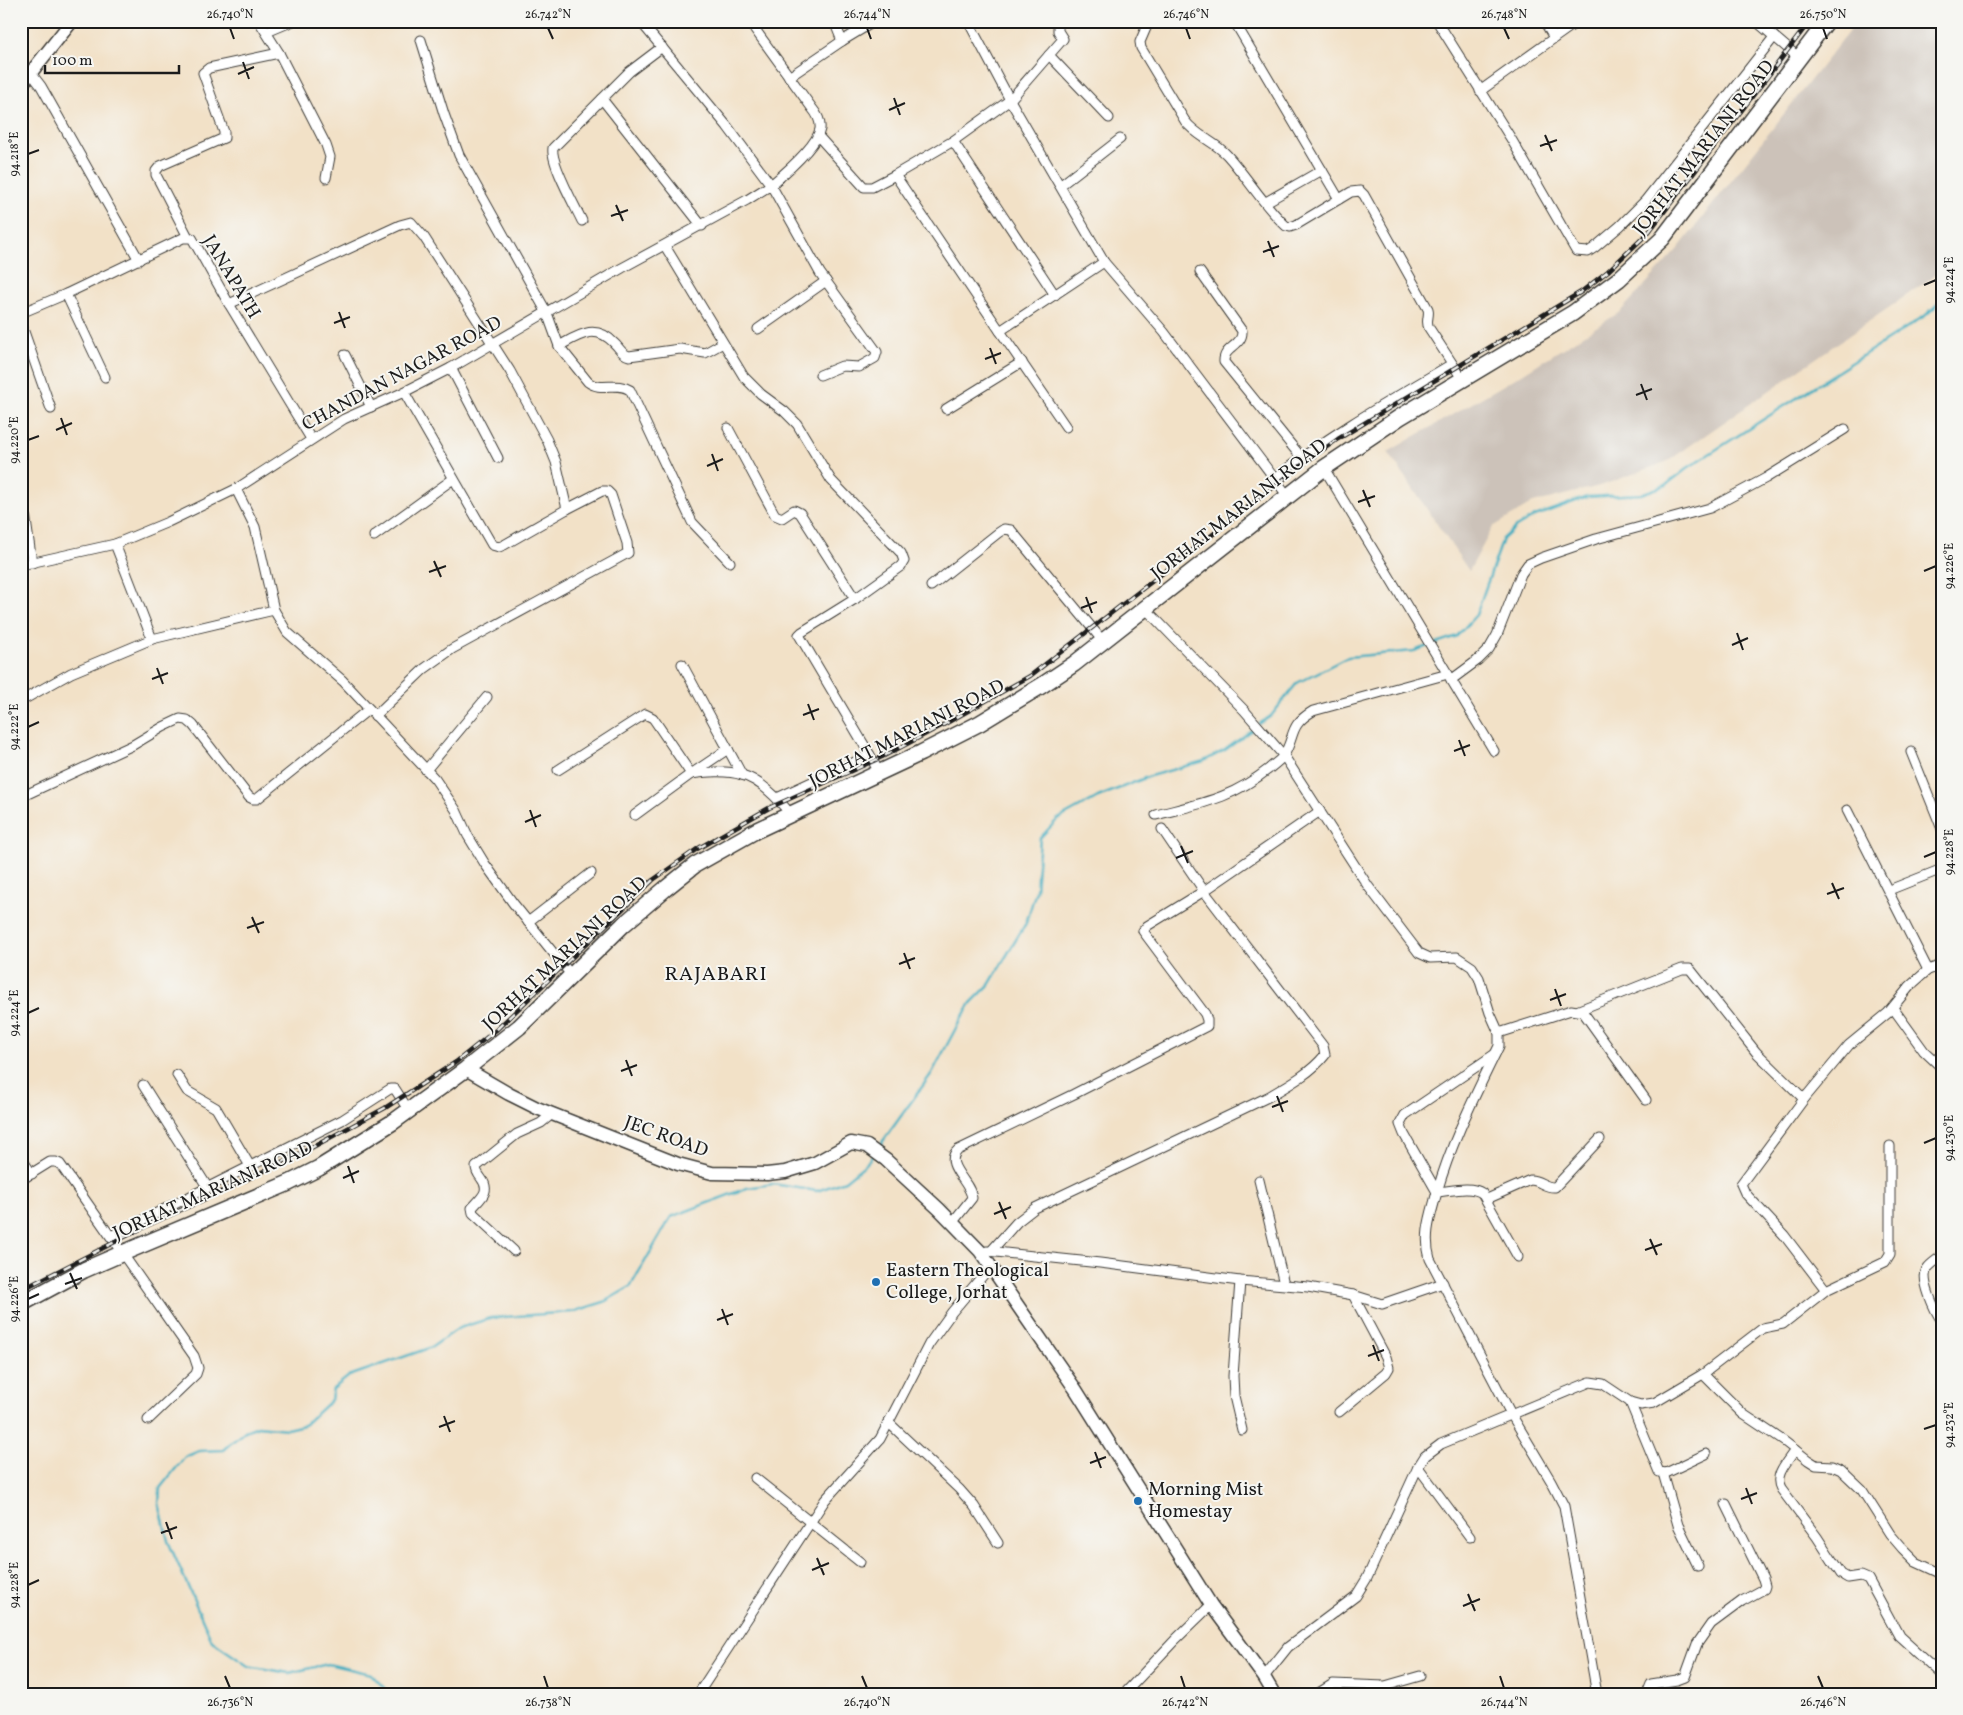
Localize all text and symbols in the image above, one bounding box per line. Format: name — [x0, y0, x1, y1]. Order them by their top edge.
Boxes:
text: 26.740°N — [206, 7, 254, 23]
text: 26.742°N — [525, 7, 571, 23]
text: 26.744°N — [843, 7, 891, 23]
text: 26.746°N — [1163, 7, 1209, 23]
text: 26.748°N — [1481, 7, 1527, 23]
text: 26.750°N — [1800, 7, 1847, 23]
scale bar — [45, 42, 179, 74]
text: 100 m — [52, 51, 92, 72]
street label: JORHAT MARIANI ROAD — [1627, 55, 1781, 241]
text: 94.218°E — [7, 132, 23, 176]
street label: JANAPATH — [196, 230, 266, 324]
text: 94.224°E — [1942, 257, 1958, 303]
street label: CHANDAN NAGAR ROAD — [297, 310, 507, 438]
text: 94.220°E — [7, 416, 23, 464]
street label: JORHAT MARIANI ROAD — [1146, 433, 1332, 587]
text: 94.226°E — [1942, 543, 1958, 589]
street label: JORHAT MARIANI ROAD — [805, 673, 1009, 795]
text: 94.222°E — [7, 704, 23, 750]
text: 94.228°E — [1942, 829, 1958, 875]
street label: JORHAT MARIANI ROAD — [477, 871, 653, 1037]
district label: RAJABARI — [664, 961, 768, 989]
text: 94.224°E — [7, 990, 23, 1036]
street label: JEC ROAD — [620, 1110, 712, 1164]
text: 94.230°E — [1942, 1115, 1958, 1161]
street label: JORHAT MARIANI ROAD — [109, 1135, 317, 1247]
place label: Eastern Theological College, Jorhat — [886, 1258, 1049, 1306]
text: 94.226°E — [7, 1276, 23, 1322]
marker: Eastern Theological College, Jorhat — [870, 1276, 882, 1288]
text: 94.232°E — [1942, 1402, 1958, 1448]
place label: Morning Mist Homestay — [1148, 1477, 1264, 1525]
marker: Morning Mist Homestay — [1132, 1495, 1144, 1507]
text: 94.228°E — [7, 1562, 23, 1608]
text: 26.736°N — [207, 1695, 253, 1711]
text: 26.738°N — [525, 1695, 571, 1711]
text: 26.740°N — [843, 1695, 891, 1711]
text: 26.742°N — [1162, 1695, 1208, 1711]
text: 26.744°N — [1480, 1695, 1528, 1711]
text: 26.746°N — [1800, 1695, 1846, 1711]

